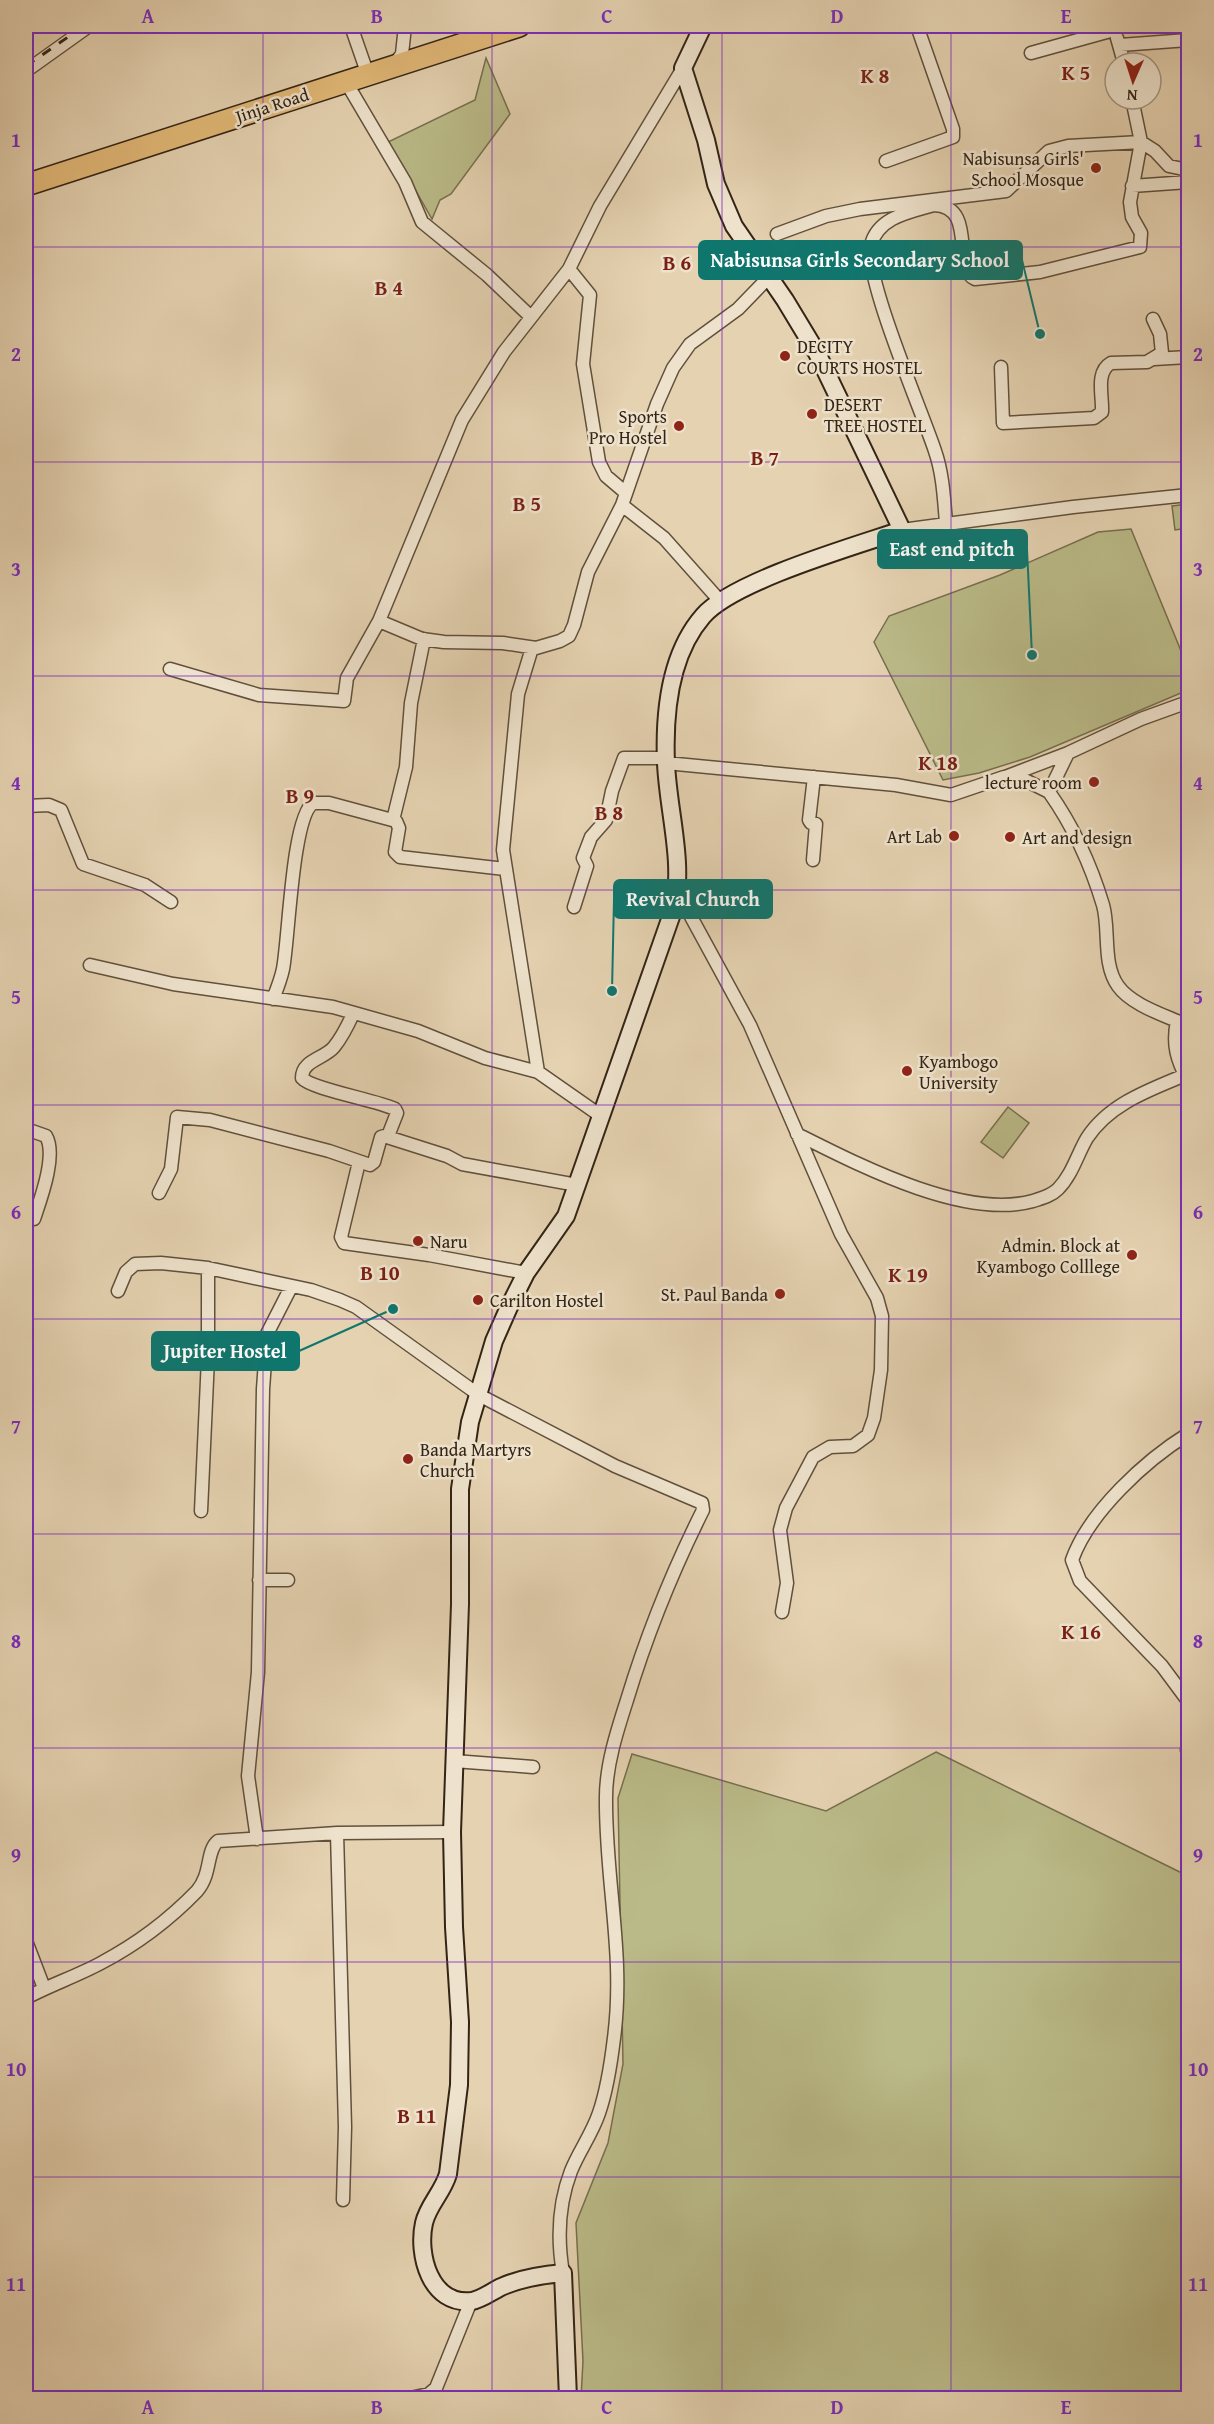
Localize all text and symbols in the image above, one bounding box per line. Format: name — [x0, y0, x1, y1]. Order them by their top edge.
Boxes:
text: A — [142, 1, 155, 30]
text: B — [371, 1, 383, 30]
text: C — [601, 1, 613, 30]
text: D — [830, 1, 844, 30]
text: E — [1061, 1, 1072, 30]
north arrow — [1103, 51, 1163, 111]
district label: K 5 — [1062, 57, 1090, 88]
district label: K 8 — [861, 60, 890, 91]
street label: Jinja Road — [230, 80, 313, 130]
text: N — [1126, 84, 1138, 108]
text: 1 — [11, 125, 21, 154]
text: 1 — [1193, 125, 1203, 154]
place label: Nabisunsa Girls' School Mosque — [963, 145, 1084, 193]
marker: Nabisunsa Girls' School Mosque — [1089, 161, 1103, 175]
callout: Nabisunsa Girls Secondary School — [699, 241, 1022, 279]
text: Nabisunsa Girls Secondary School — [711, 245, 1009, 274]
district label: B 6 — [663, 247, 691, 278]
district label: B 4 — [375, 272, 403, 303]
place label: DECITY COURTS HOSTEL — [797, 333, 922, 381]
text: 2 — [11, 339, 21, 368]
text: 2 — [1193, 339, 1203, 368]
marker: DECITY COURTS HOSTEL — [778, 349, 792, 363]
place label: DESERT TREE HOSTEL — [824, 391, 926, 439]
place label: Sports Pro Hostel — [589, 403, 667, 451]
marker: DESERT TREE HOSTEL — [805, 407, 819, 421]
marker: Sports Pro Hostel — [672, 419, 686, 433]
district label: B 7 — [751, 442, 779, 473]
district label: B 5 — [513, 488, 541, 519]
callout: East end pitch — [878, 530, 1027, 568]
text: East end pitch — [890, 534, 1015, 563]
text: 3 — [11, 554, 21, 583]
text: 3 — [1193, 554, 1203, 583]
district label: K 18 — [918, 747, 958, 778]
text: 4 — [11, 768, 21, 797]
text: 4 — [1193, 768, 1203, 797]
place label: lecture room — [985, 769, 1082, 796]
marker: lecture room — [1087, 775, 1101, 789]
district label: B 9 — [286, 780, 314, 811]
district label: B 8 — [595, 797, 623, 828]
place label: Art Lab — [887, 823, 942, 850]
place label: Art and design — [1022, 824, 1132, 851]
marker: Art Lab — [947, 829, 961, 843]
marker: Art and design — [1003, 830, 1017, 844]
callout: Revival Church — [614, 880, 772, 918]
text: Revival Church — [626, 884, 760, 913]
text: 5 — [11, 982, 21, 1011]
text: 5 — [1193, 982, 1203, 1011]
place label: Kyambogo University — [919, 1048, 998, 1096]
marker: Kyambogo University — [900, 1064, 914, 1078]
text: 6 — [11, 1197, 21, 1226]
text: 6 — [1193, 1197, 1203, 1226]
place label: Naru — [430, 1228, 468, 1255]
place label: Admin. Block at Kyambogo Colllege — [977, 1232, 1121, 1280]
marker: Naru — [411, 1234, 425, 1248]
marker: Admin. Block at Kyambogo Colllege — [1125, 1248, 1139, 1262]
district label: B 10 — [360, 1257, 400, 1288]
district label: K 19 — [888, 1259, 928, 1290]
place label: St. Paul Banda — [661, 1281, 768, 1308]
place label: Carilton Hostel — [490, 1287, 604, 1314]
marker: St. Paul Banda — [773, 1287, 787, 1301]
marker: Carilton Hostel — [471, 1293, 485, 1307]
callout: Jupiter Hostel — [152, 1332, 299, 1370]
text: Jupiter Hostel — [160, 1336, 287, 1365]
text: 7 — [11, 1411, 21, 1440]
text: 7 — [1193, 1411, 1203, 1440]
place label: Banda Martyrs Church — [420, 1436, 531, 1484]
marker: Banda Martyrs Church — [401, 1452, 415, 1466]
district label: K 16 — [1061, 1616, 1101, 1647]
text: 8 — [11, 1626, 21, 1655]
text: 8 — [1193, 1626, 1203, 1655]
text: 9 — [11, 1840, 21, 1869]
text: 9 — [1193, 1840, 1203, 1869]
text: 10 — [6, 2054, 26, 2083]
text: 10 — [1188, 2054, 1208, 2083]
district label: B 11 — [397, 2100, 437, 2131]
text: 11 — [6, 2269, 26, 2298]
text: 11 — [1188, 2269, 1208, 2298]
text: A — [142, 2392, 155, 2421]
text: B — [371, 2392, 383, 2421]
text: C — [601, 2392, 613, 2421]
text: D — [830, 2392, 844, 2421]
text: E — [1061, 2392, 1072, 2421]

